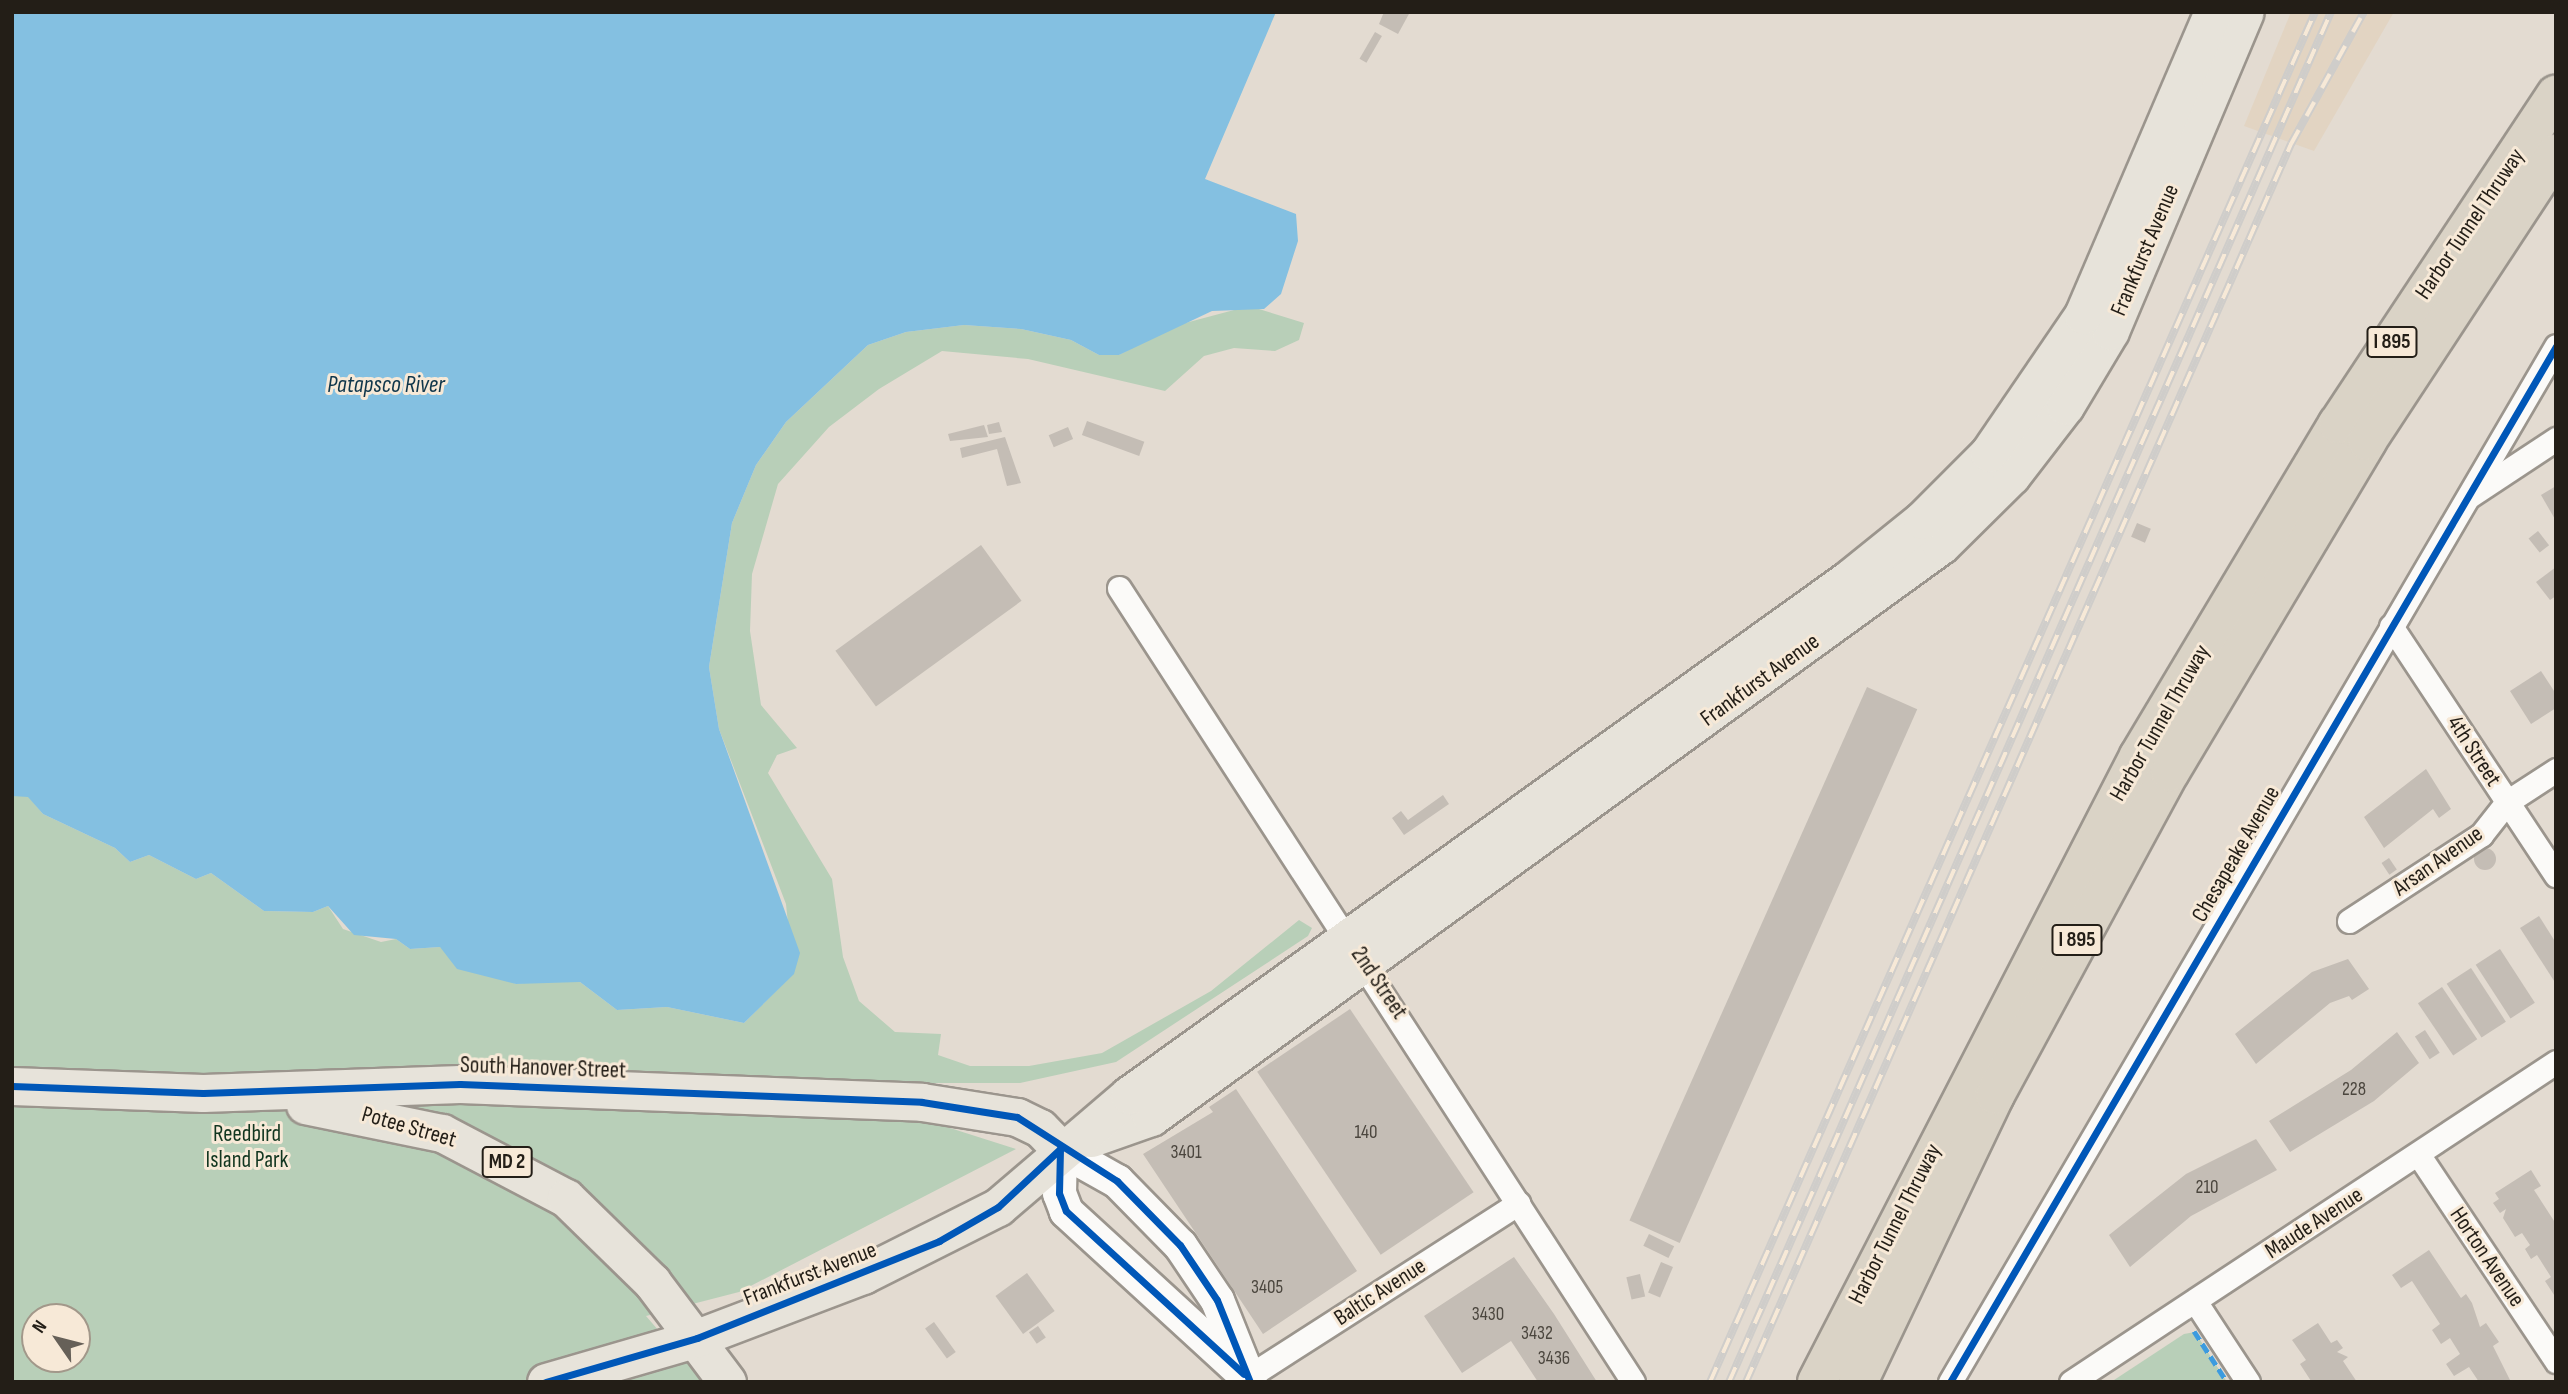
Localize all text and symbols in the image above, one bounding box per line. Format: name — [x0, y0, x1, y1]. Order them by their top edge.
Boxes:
street label: Harbor Tunnel Thruway — [2409, 143, 2531, 305]
street label: Frankfurst Avenue — [2105, 180, 2185, 320]
road number: I 895 — [2366, 324, 2418, 360]
water label: Patapsco River — [327, 371, 445, 399]
street label: Frankfurst Avenue — [1695, 628, 1825, 732]
street label: Harbor Tunnel Thruway — [2104, 640, 2216, 806]
street label: 4th Street — [2441, 710, 2507, 792]
street label: Chesapeake Avenue — [2186, 781, 2286, 927]
street label: Arsan Avenue — [2388, 820, 2488, 902]
road number: I 895 — [2051, 922, 2103, 958]
street label: 2nd Street — [1345, 942, 1413, 1024]
street label: South Hanover Street — [460, 1051, 626, 1085]
house number: 228 — [2342, 1079, 2366, 1101]
street label: Potee Street — [359, 1100, 459, 1154]
park label: Reedbird Island Park — [206, 1120, 288, 1174]
house number: 140 — [1354, 1122, 1378, 1144]
street label: Harbor Tunnel Thruway — [1843, 1139, 1947, 1309]
house number: 3401 — [1170, 1142, 1202, 1164]
road number: MD 2 — [481, 1144, 533, 1180]
house number: 210 — [2195, 1177, 2219, 1199]
street label: Maude Avenue — [2260, 1181, 2368, 1265]
street label: Horton Avenue — [2444, 1202, 2530, 1312]
street label: Frankfurst Avenue — [740, 1236, 880, 1312]
street label: Baltic Avenue — [1329, 1252, 1431, 1332]
house number: 3405 — [1251, 1277, 1283, 1299]
north arrow — [21, 1303, 91, 1373]
house number: 3430 — [1472, 1304, 1504, 1326]
text: N — [28, 1316, 52, 1338]
house number: 3432 — [1521, 1323, 1553, 1345]
house number: 3436 — [1538, 1348, 1570, 1370]

